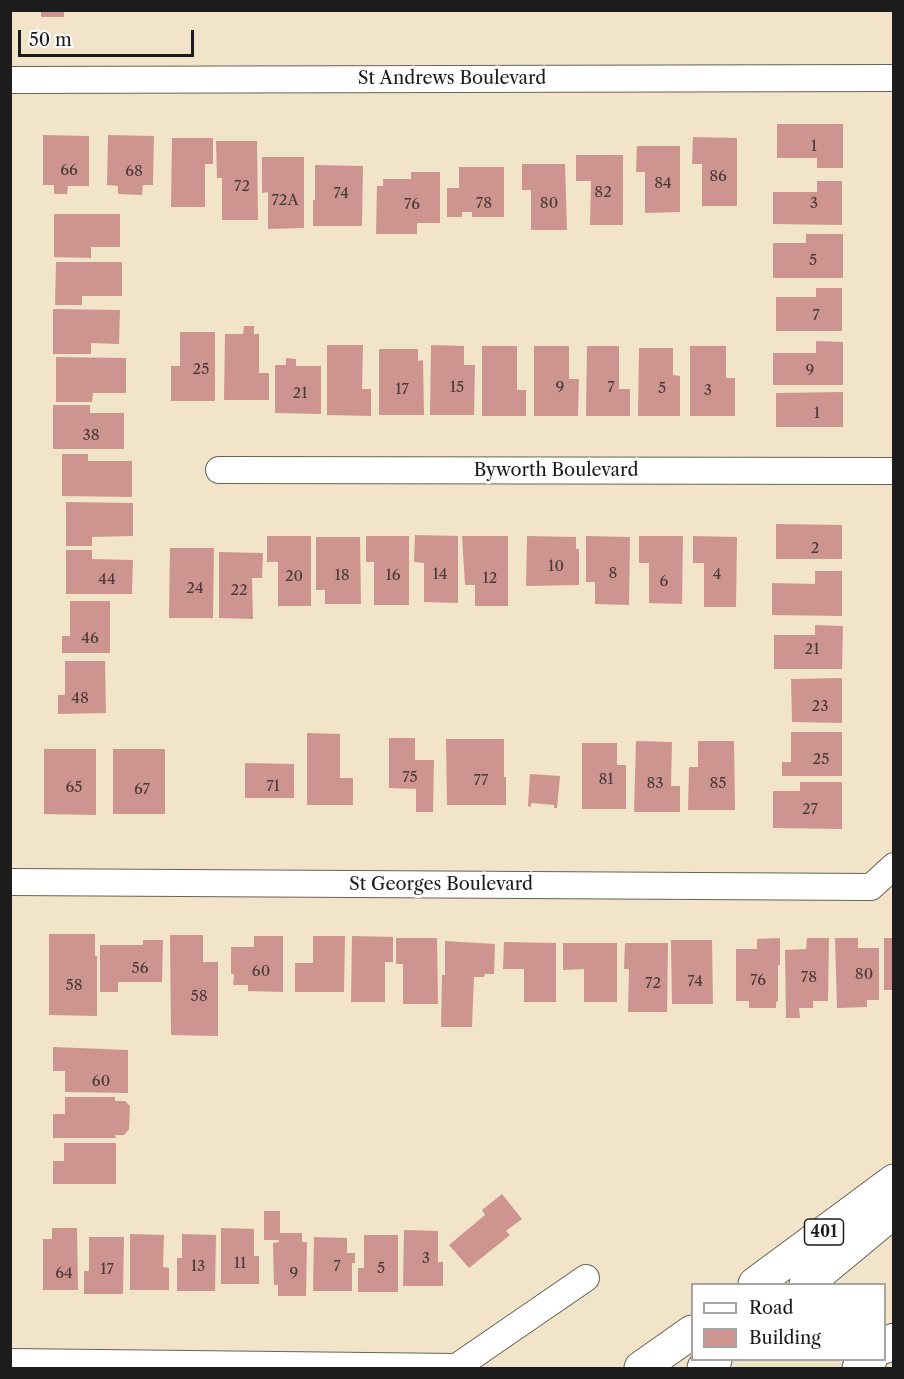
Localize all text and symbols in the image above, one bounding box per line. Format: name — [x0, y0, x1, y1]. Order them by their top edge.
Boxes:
scale bar — [21, 18, 196, 56]
text: 50 m — [29, 29, 72, 51]
street label: St Andrews Boulevard — [358, 68, 546, 90]
house number: 1 — [811, 138, 817, 156]
house number: 66 — [60, 162, 78, 180]
house number: 68 — [125, 163, 143, 181]
house number: 86 — [709, 168, 727, 186]
house number: 84 — [654, 175, 672, 193]
house number: 72 — [234, 178, 250, 196]
house number: 82 — [594, 184, 612, 202]
house number: 74 — [333, 185, 349, 203]
house number: 72A — [271, 192, 299, 210]
house number: 78 — [476, 195, 492, 213]
house number: 80 — [540, 195, 558, 213]
house number: 3 — [810, 195, 818, 213]
house number: 76 — [404, 196, 420, 214]
house number: 5 — [809, 252, 817, 270]
house number: 7 — [812, 307, 820, 325]
house number: 25 — [193, 361, 209, 379]
house number: 9 — [806, 362, 814, 380]
house number: 15 — [450, 379, 464, 397]
house number: 9 — [556, 379, 564, 397]
house number: 7 — [607, 379, 615, 397]
house number: 5 — [658, 380, 666, 398]
house number: 17 — [395, 381, 409, 399]
house number: 3 — [704, 382, 712, 400]
house number: 21 — [293, 385, 307, 403]
house number: 1 — [814, 405, 820, 423]
house number: 38 — [82, 427, 100, 445]
street label: Byworth Boulevard — [474, 460, 638, 482]
house number: 2 — [811, 540, 819, 558]
house number: 10 — [548, 558, 564, 576]
house number: 8 — [609, 565, 617, 583]
house number: 14 — [433, 566, 447, 584]
house number: 4 — [713, 566, 721, 584]
house number: 18 — [334, 567, 350, 585]
house number: 16 — [385, 567, 401, 585]
house number: 20 — [285, 568, 303, 586]
house number: 12 — [483, 570, 497, 588]
house number: 44 — [98, 571, 116, 589]
house number: 6 — [660, 573, 668, 591]
house number: 24 — [186, 580, 204, 598]
house number: 22 — [230, 582, 248, 600]
house number: 46 — [81, 630, 99, 648]
house number: 21 — [805, 641, 819, 659]
house number: 48 — [71, 690, 89, 708]
house number: 23 — [812, 698, 828, 716]
house number: 25 — [813, 751, 829, 769]
house number: 75 — [402, 769, 418, 787]
house number: 81 — [598, 771, 614, 789]
house number: 77 — [474, 772, 488, 790]
house number: 83 — [646, 775, 664, 793]
house number: 85 — [709, 775, 727, 793]
house number: 71 — [266, 778, 280, 796]
house number: 65 — [66, 779, 82, 797]
house number: 67 — [134, 781, 150, 799]
house number: 27 — [802, 801, 818, 819]
street label: St Georges Boulevard — [349, 874, 533, 896]
house number: 56 — [132, 960, 148, 978]
house number: 60 — [252, 963, 270, 981]
house number: 80 — [855, 966, 873, 984]
house number: 78 — [801, 969, 817, 987]
house number: 76 — [750, 972, 766, 990]
house number: 74 — [687, 973, 703, 991]
house number: 72 — [645, 975, 661, 993]
house number: 58 — [65, 977, 83, 995]
house number: 58 — [190, 988, 208, 1006]
house number: 60 — [92, 1073, 110, 1091]
road number: 401 — [804, 1219, 844, 1245]
house number: 3 — [422, 1250, 430, 1268]
house number: 11 — [234, 1255, 246, 1273]
house number: 13 — [191, 1258, 205, 1276]
house number: 7 — [333, 1258, 341, 1276]
house number: 5 — [377, 1260, 385, 1278]
house number: 17 — [100, 1261, 114, 1279]
house number: 64 — [55, 1265, 73, 1283]
house number: 9 — [290, 1265, 298, 1283]
legend — [691, 1283, 886, 1361]
text: Road — [749, 1297, 794, 1319]
text: Building — [749, 1327, 821, 1349]

